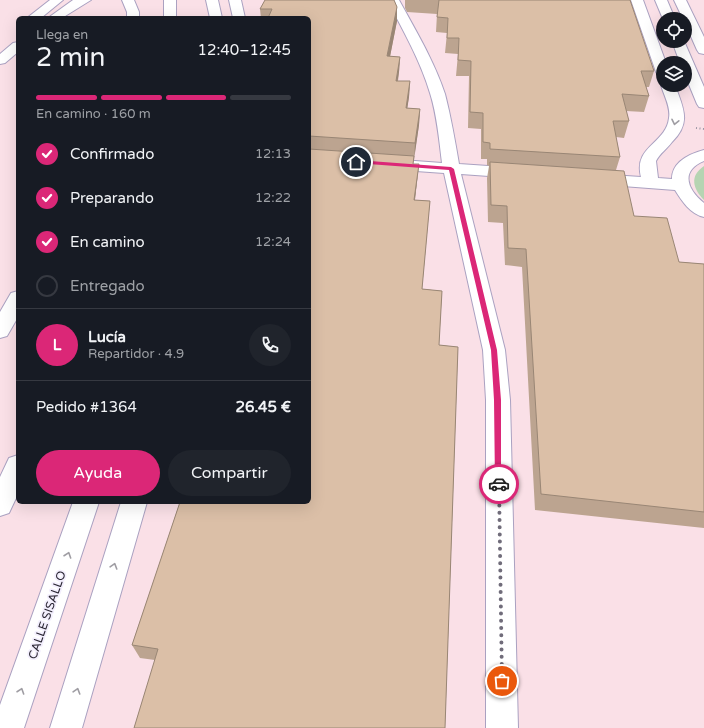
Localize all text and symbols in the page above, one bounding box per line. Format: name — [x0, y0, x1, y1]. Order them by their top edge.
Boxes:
map controls — [656, 12, 692, 92]
button: locate — [656, 12, 692, 48]
text: Llega en — [36, 27, 88, 43]
text: 12:40–12:45 — [198, 41, 291, 59]
text: 2 min — [36, 42, 105, 73]
button: layers — [656, 56, 692, 92]
text: En camino · 160 m — [36, 106, 151, 122]
one-way arrow — [672, 119, 680, 126]
icon: check — [36, 143, 58, 165]
text: Confirmado — [70, 145, 154, 163]
pin — [339, 145, 373, 179]
text: 12:13 — [255, 146, 291, 162]
icon: home — [345, 151, 367, 173]
icon: check — [36, 187, 58, 209]
text: Preparando — [70, 189, 154, 207]
text: 12:22 — [255, 190, 291, 206]
icon: check — [36, 231, 58, 253]
text: En camino — [70, 233, 145, 251]
text: 12:24 — [255, 234, 291, 250]
text: Entregado — [70, 277, 145, 295]
button: phone — [249, 324, 291, 366]
text: Lucía — [88, 328, 126, 346]
text: L — [53, 336, 61, 354]
text: Repartidor · 4.9 — [88, 346, 184, 362]
text: Pedido #1364 — [36, 398, 137, 416]
text: 26.45 € — [236, 398, 291, 416]
button: Ayuda — [36, 450, 160, 496]
button: Compartir — [168, 450, 291, 496]
courier — [479, 464, 519, 504]
icon: car — [488, 473, 510, 495]
one-way arrow — [64, 552, 72, 559]
one-way arrow — [109, 563, 118, 570]
street label: CALLE SISALLO — [25, 569, 69, 661]
pin — [485, 664, 519, 698]
icon: bag — [491, 670, 513, 692]
one-way arrow — [72, 687, 81, 694]
one-way arrow — [16, 688, 25, 695]

